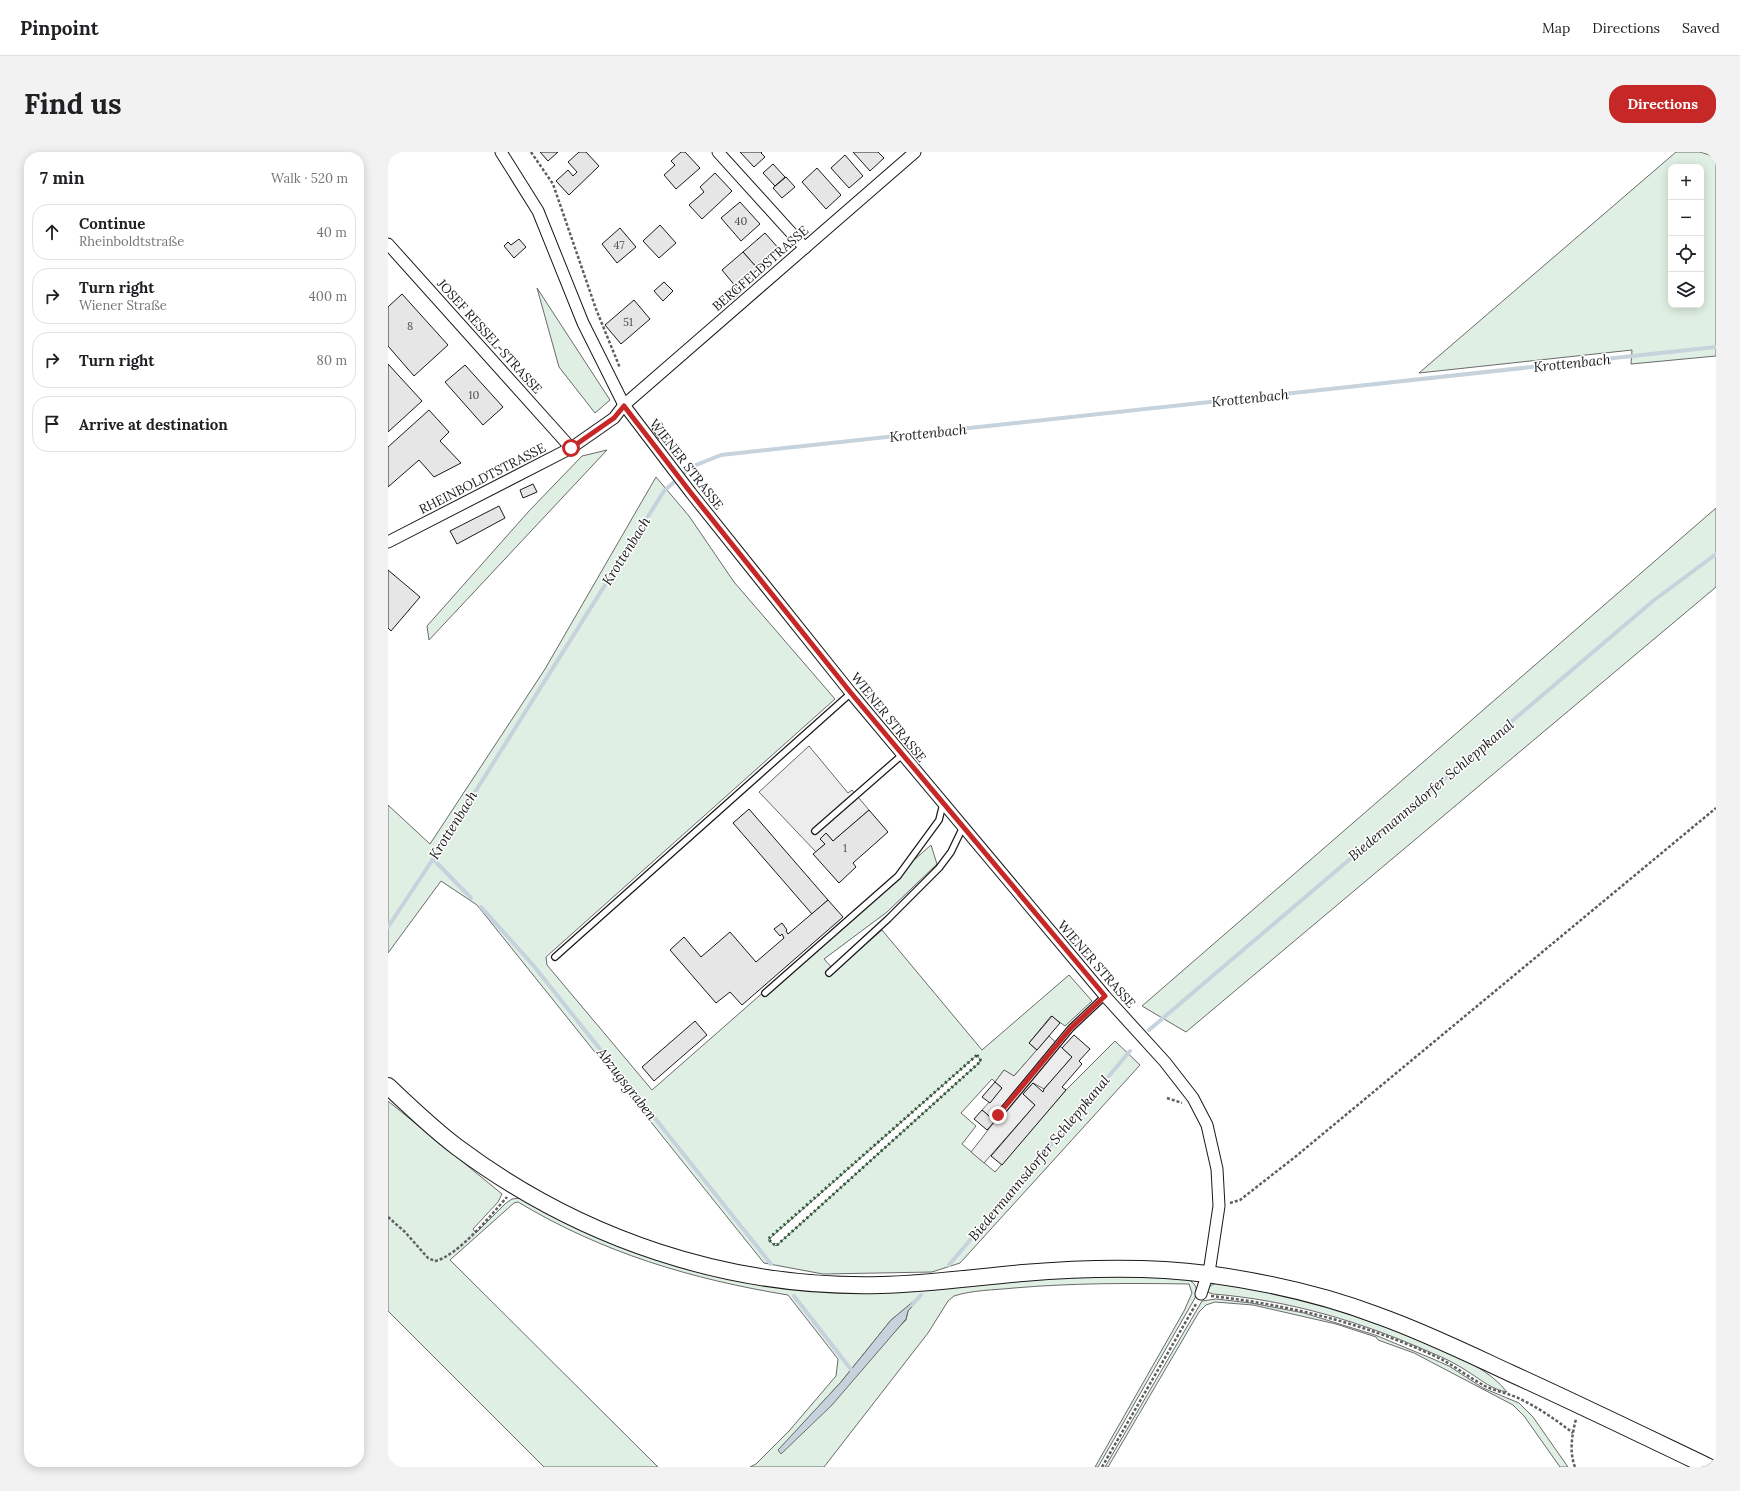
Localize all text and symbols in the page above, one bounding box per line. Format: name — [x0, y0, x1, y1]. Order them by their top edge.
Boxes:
text: Pinpoint — [20, 16, 99, 40]
text: Map — [1542, 19, 1570, 37]
text: Directions — [1592, 19, 1660, 37]
text: Saved — [1682, 19, 1720, 37]
button: Directions — [1609, 85, 1716, 123]
text: Find us — [24, 86, 122, 122]
map controls — [1668, 164, 1704, 308]
button: + — [1668, 164, 1704, 200]
text: 7 min — [40, 167, 85, 189]
text: Walk · 520 m — [271, 170, 348, 187]
button: − — [1668, 200, 1704, 236]
text: Continue — [79, 214, 145, 233]
house number: 40 — [735, 214, 748, 228]
icon: ahead — [41, 221, 63, 243]
street label: BERGFELDSTRASSE — [709, 222, 812, 315]
text: 40 m — [317, 224, 347, 241]
text: Rheinboldtstraße — [79, 233, 184, 250]
button: locate — [1668, 236, 1704, 272]
house number: 47 — [613, 238, 625, 252]
button: layers — [1668, 272, 1704, 308]
street label: JOSEF RESSEL-STRASSE — [433, 275, 546, 397]
text: Turn right — [79, 278, 155, 297]
icon: right — [41, 285, 63, 307]
text: 400 m — [309, 288, 347, 305]
text: Wiener Straße — [79, 297, 167, 314]
house number: 51 — [623, 315, 633, 329]
house number: 8 — [407, 319, 413, 333]
icon: right — [41, 349, 63, 371]
water label: Krottenbach — [1532, 350, 1612, 376]
text: Turn right — [79, 351, 155, 370]
text: 80 m — [317, 352, 347, 369]
water label: Krottenbach — [1210, 385, 1290, 411]
house number: 10 — [469, 388, 480, 402]
icon: arrive — [41, 413, 63, 435]
text: Arrive at destination — [79, 415, 228, 434]
street label: WIENER STRASSE — [646, 416, 727, 513]
water label: Krottenbach — [888, 420, 968, 446]
street label: RHEINBOLDTSTRASSE — [416, 439, 548, 518]
route start — [562, 439, 580, 457]
water label: Krottenbach — [598, 513, 654, 589]
street label: WIENER STRASSE — [847, 669, 930, 766]
water label: Biedermannsdorfer Schleppkanal — [1344, 715, 1518, 865]
water label: Krottenbach — [425, 787, 481, 863]
house number: 1 — [843, 841, 847, 855]
street label: WIENER STRASSE — [1054, 917, 1139, 1012]
water label: Abzugsgraben — [592, 1043, 661, 1124]
water label: Biedermannsdorfer Schleppkanal — [964, 1071, 1114, 1245]
route end — [989, 1106, 1007, 1124]

